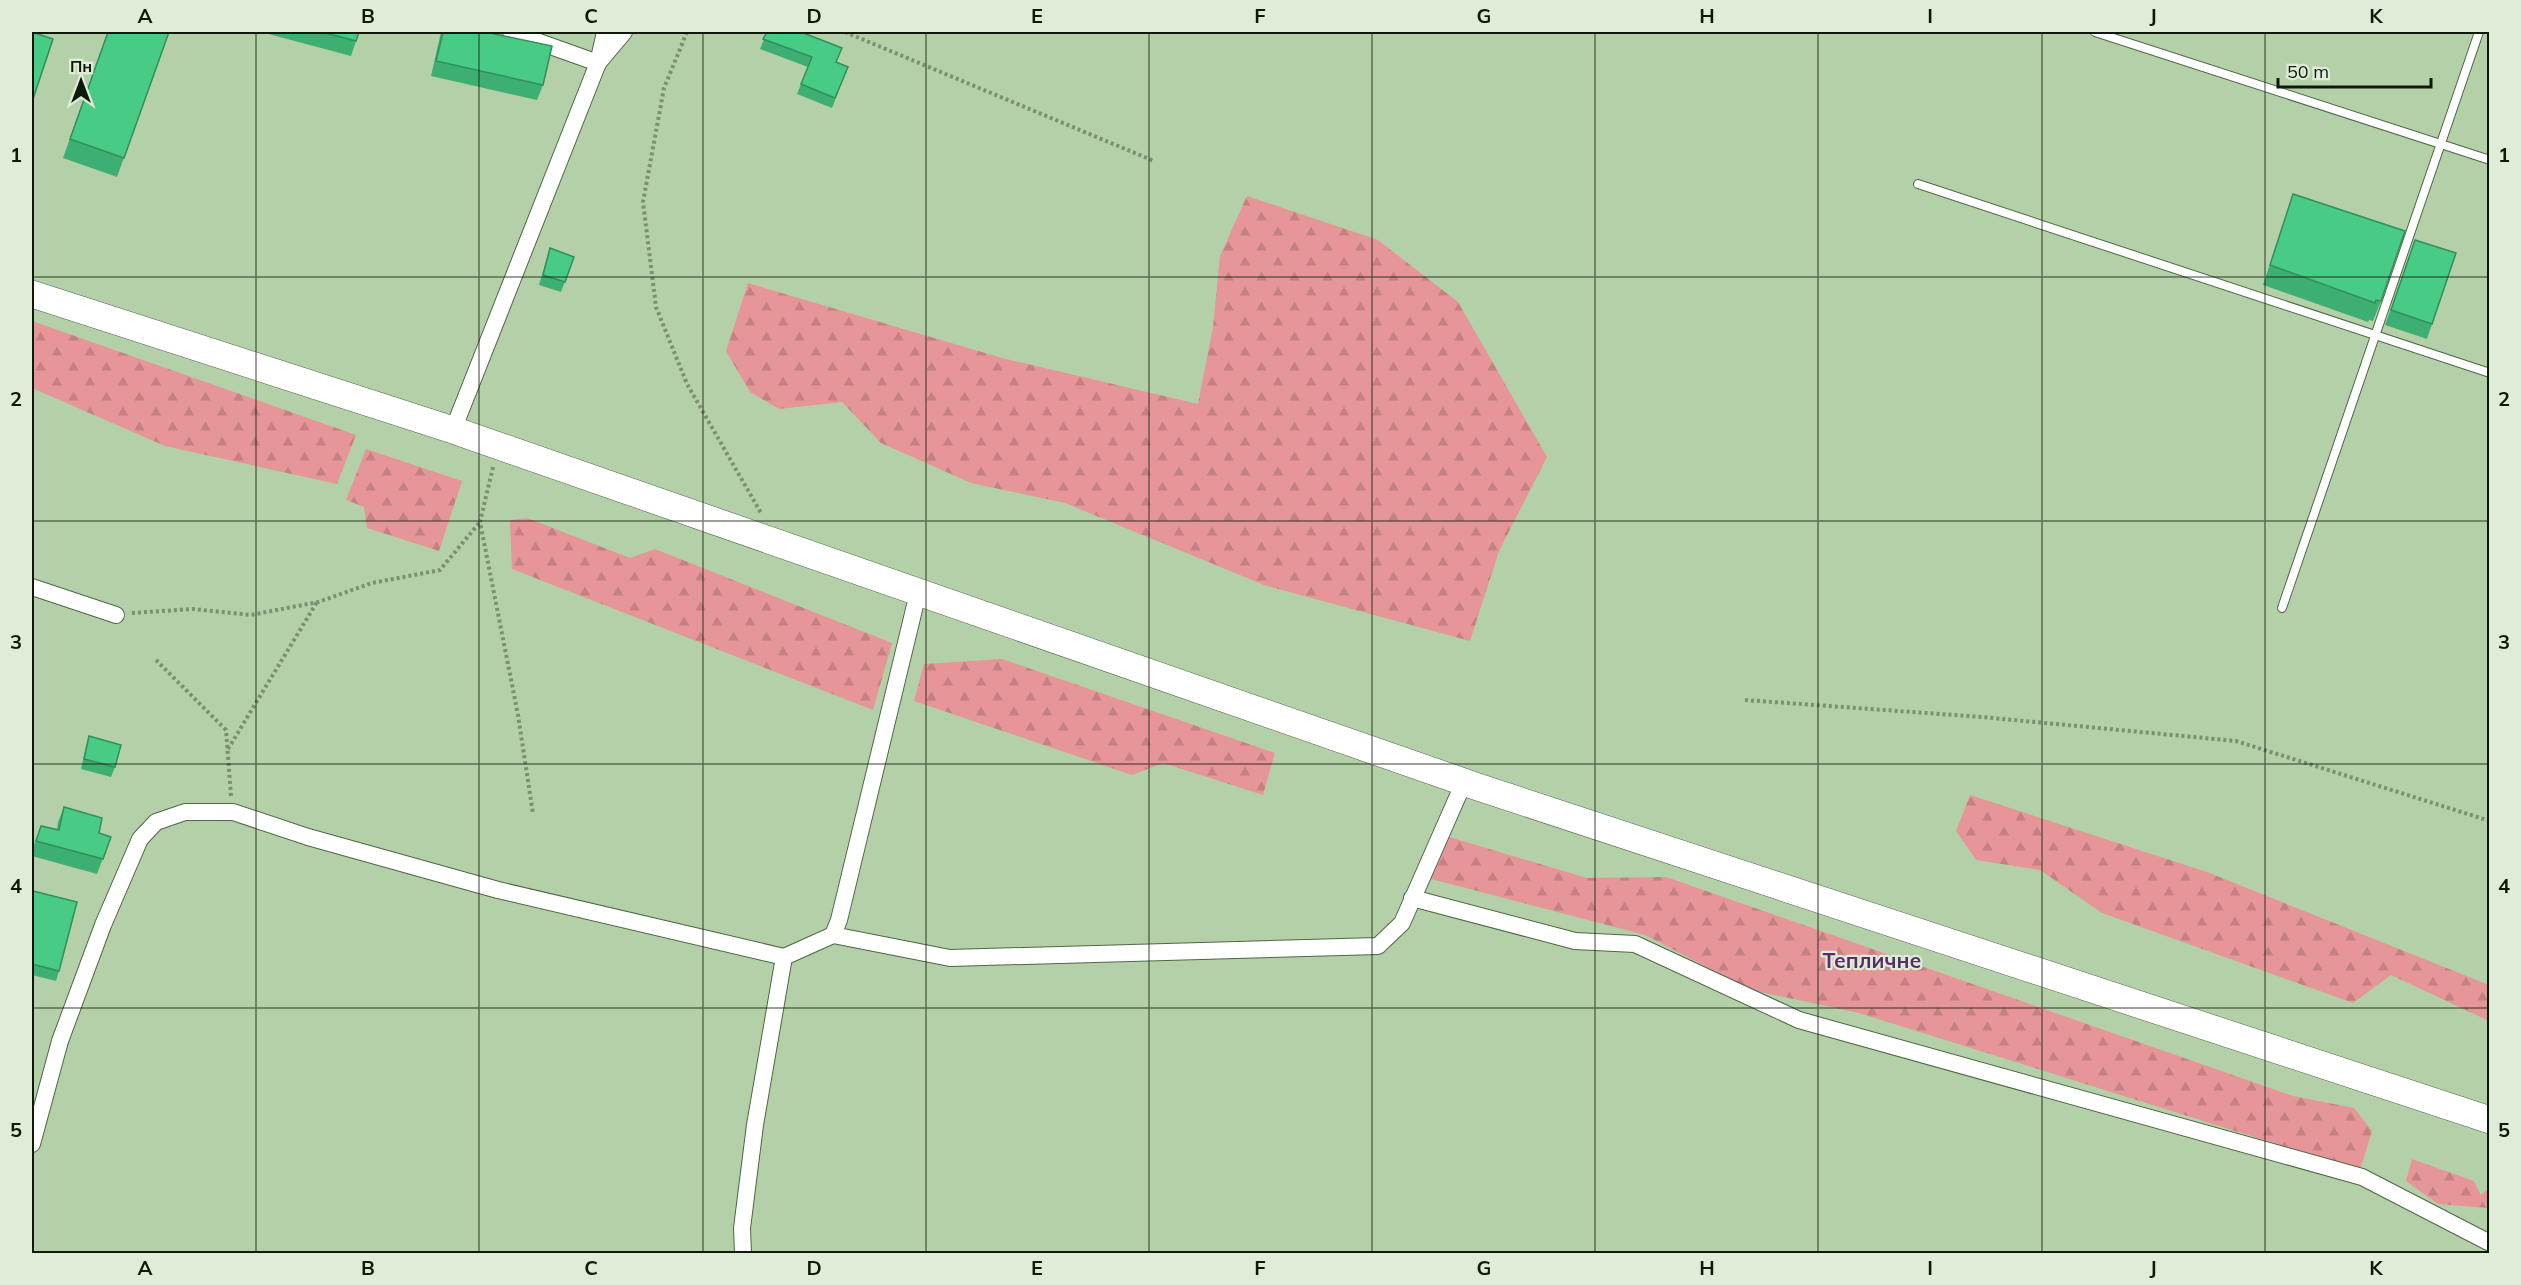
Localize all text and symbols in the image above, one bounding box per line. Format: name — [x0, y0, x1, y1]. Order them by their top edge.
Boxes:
text: A — [138, 3, 153, 28]
text: B — [361, 3, 375, 28]
text: C — [584, 3, 598, 28]
text: D — [806, 3, 822, 28]
text: E — [1031, 3, 1043, 28]
text: F — [1254, 3, 1266, 28]
text: G — [1477, 3, 1491, 28]
text: H — [1699, 3, 1715, 28]
text: I — [1927, 3, 1933, 28]
text: J — [2149, 3, 2157, 28]
text: K — [2369, 3, 2383, 28]
north arrow — [51, 51, 111, 111]
scale bar — [2278, 51, 2431, 89]
text: Пн — [70, 56, 92, 76]
text: 50 m — [2287, 60, 2329, 83]
text: 1 — [10, 142, 22, 167]
text: 1 — [2498, 142, 2510, 167]
text: 2 — [10, 386, 22, 411]
text: 2 — [2498, 386, 2510, 411]
text: 3 — [10, 629, 22, 654]
text: 3 — [2498, 629, 2510, 654]
text: 4 — [10, 873, 22, 898]
text: 4 — [2498, 873, 2510, 898]
district label: Тепличне — [1823, 947, 1921, 973]
text: 5 — [10, 1117, 22, 1142]
text: 5 — [2498, 1117, 2510, 1142]
text: A — [138, 1255, 153, 1280]
text: B — [361, 1255, 375, 1280]
text: C — [584, 1255, 598, 1280]
text: D — [806, 1255, 822, 1280]
text: E — [1031, 1255, 1043, 1280]
text: F — [1254, 1255, 1266, 1280]
text: G — [1477, 1255, 1491, 1280]
text: H — [1699, 1255, 1715, 1280]
text: I — [1927, 1255, 1933, 1280]
text: J — [2149, 1255, 2157, 1280]
text: K — [2369, 1255, 2383, 1280]

